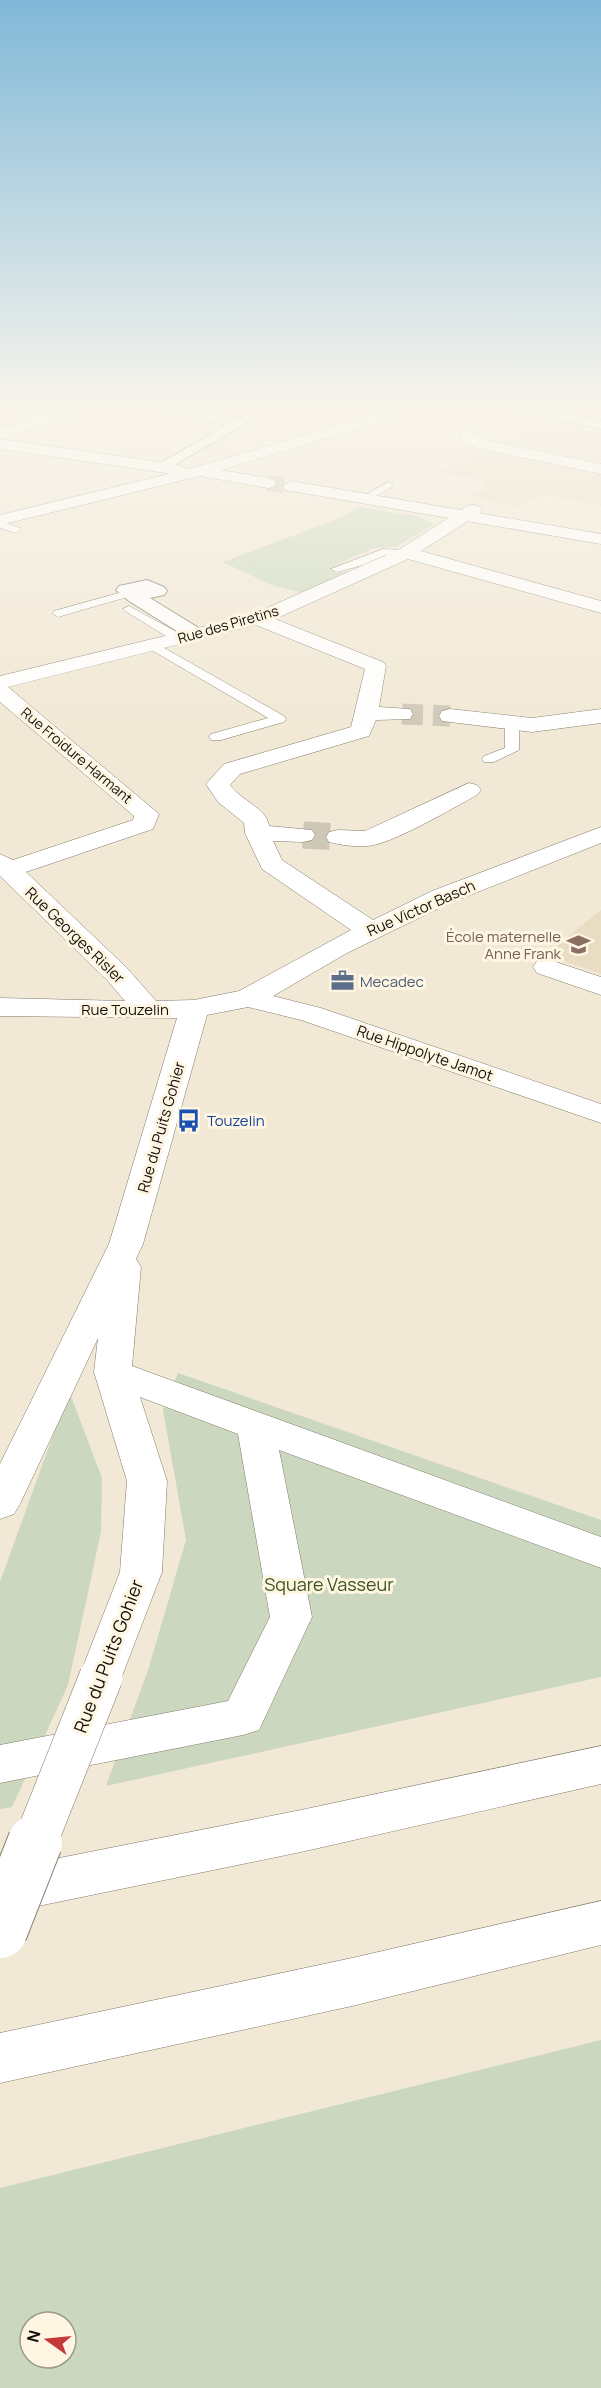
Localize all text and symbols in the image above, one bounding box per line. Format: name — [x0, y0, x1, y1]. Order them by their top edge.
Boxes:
street label: Rue des Piretins — [175, 601, 281, 647]
street label: Rue Froidure Harmant — [17, 703, 137, 808]
street label: Rue Victor Basch — [364, 875, 478, 941]
street label: Rue Georges Risler — [21, 882, 130, 988]
place label: École maternelle Anne Frank — [446, 926, 562, 964]
school or university icon: École maternelle Anne Frank — [566, 932, 592, 958]
office icon: Mecadec — [329, 968, 355, 994]
place label: Mecadec — [360, 971, 424, 992]
street label: Rue Touzelin — [81, 999, 169, 1020]
street label: Rue Hippolyte Jamot — [354, 1020, 496, 1086]
street label: Rue du Puits Gohier — [132, 1058, 190, 1195]
bus stop icon: Touzelin — [176, 1107, 202, 1133]
place label: Touzelin — [207, 1110, 265, 1131]
park label: Square Vasseur — [264, 1572, 394, 1596]
street label: Rue du Puits Gohier — [68, 1575, 148, 1736]
north arrow — [18, 2310, 78, 2370]
text: N — [21, 2328, 46, 2345]

